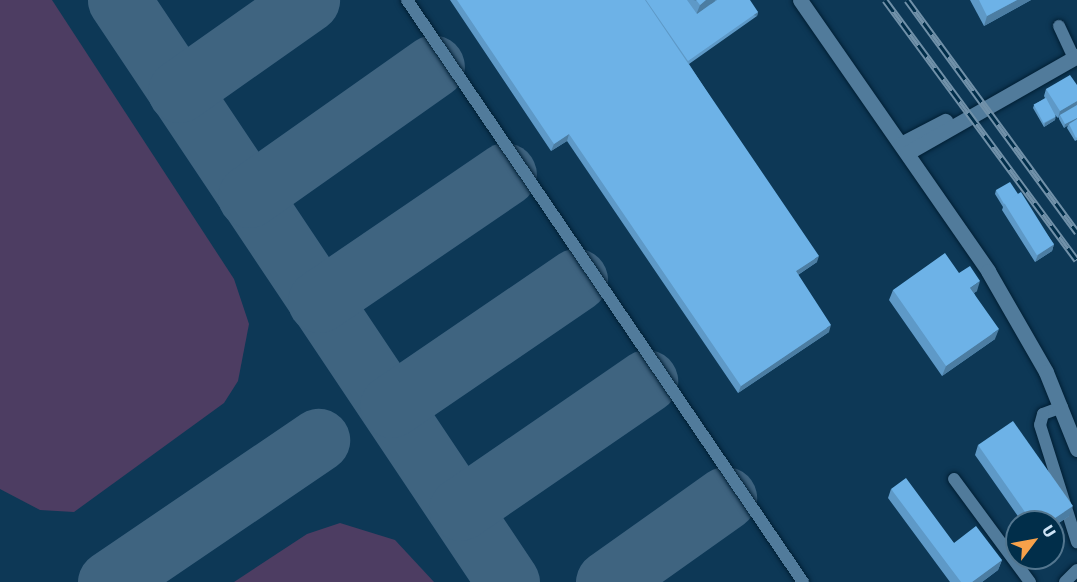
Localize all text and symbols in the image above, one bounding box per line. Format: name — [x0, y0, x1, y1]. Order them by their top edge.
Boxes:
north arrow — [1005, 510, 1065, 570]
text: U — [1038, 522, 1060, 541]

